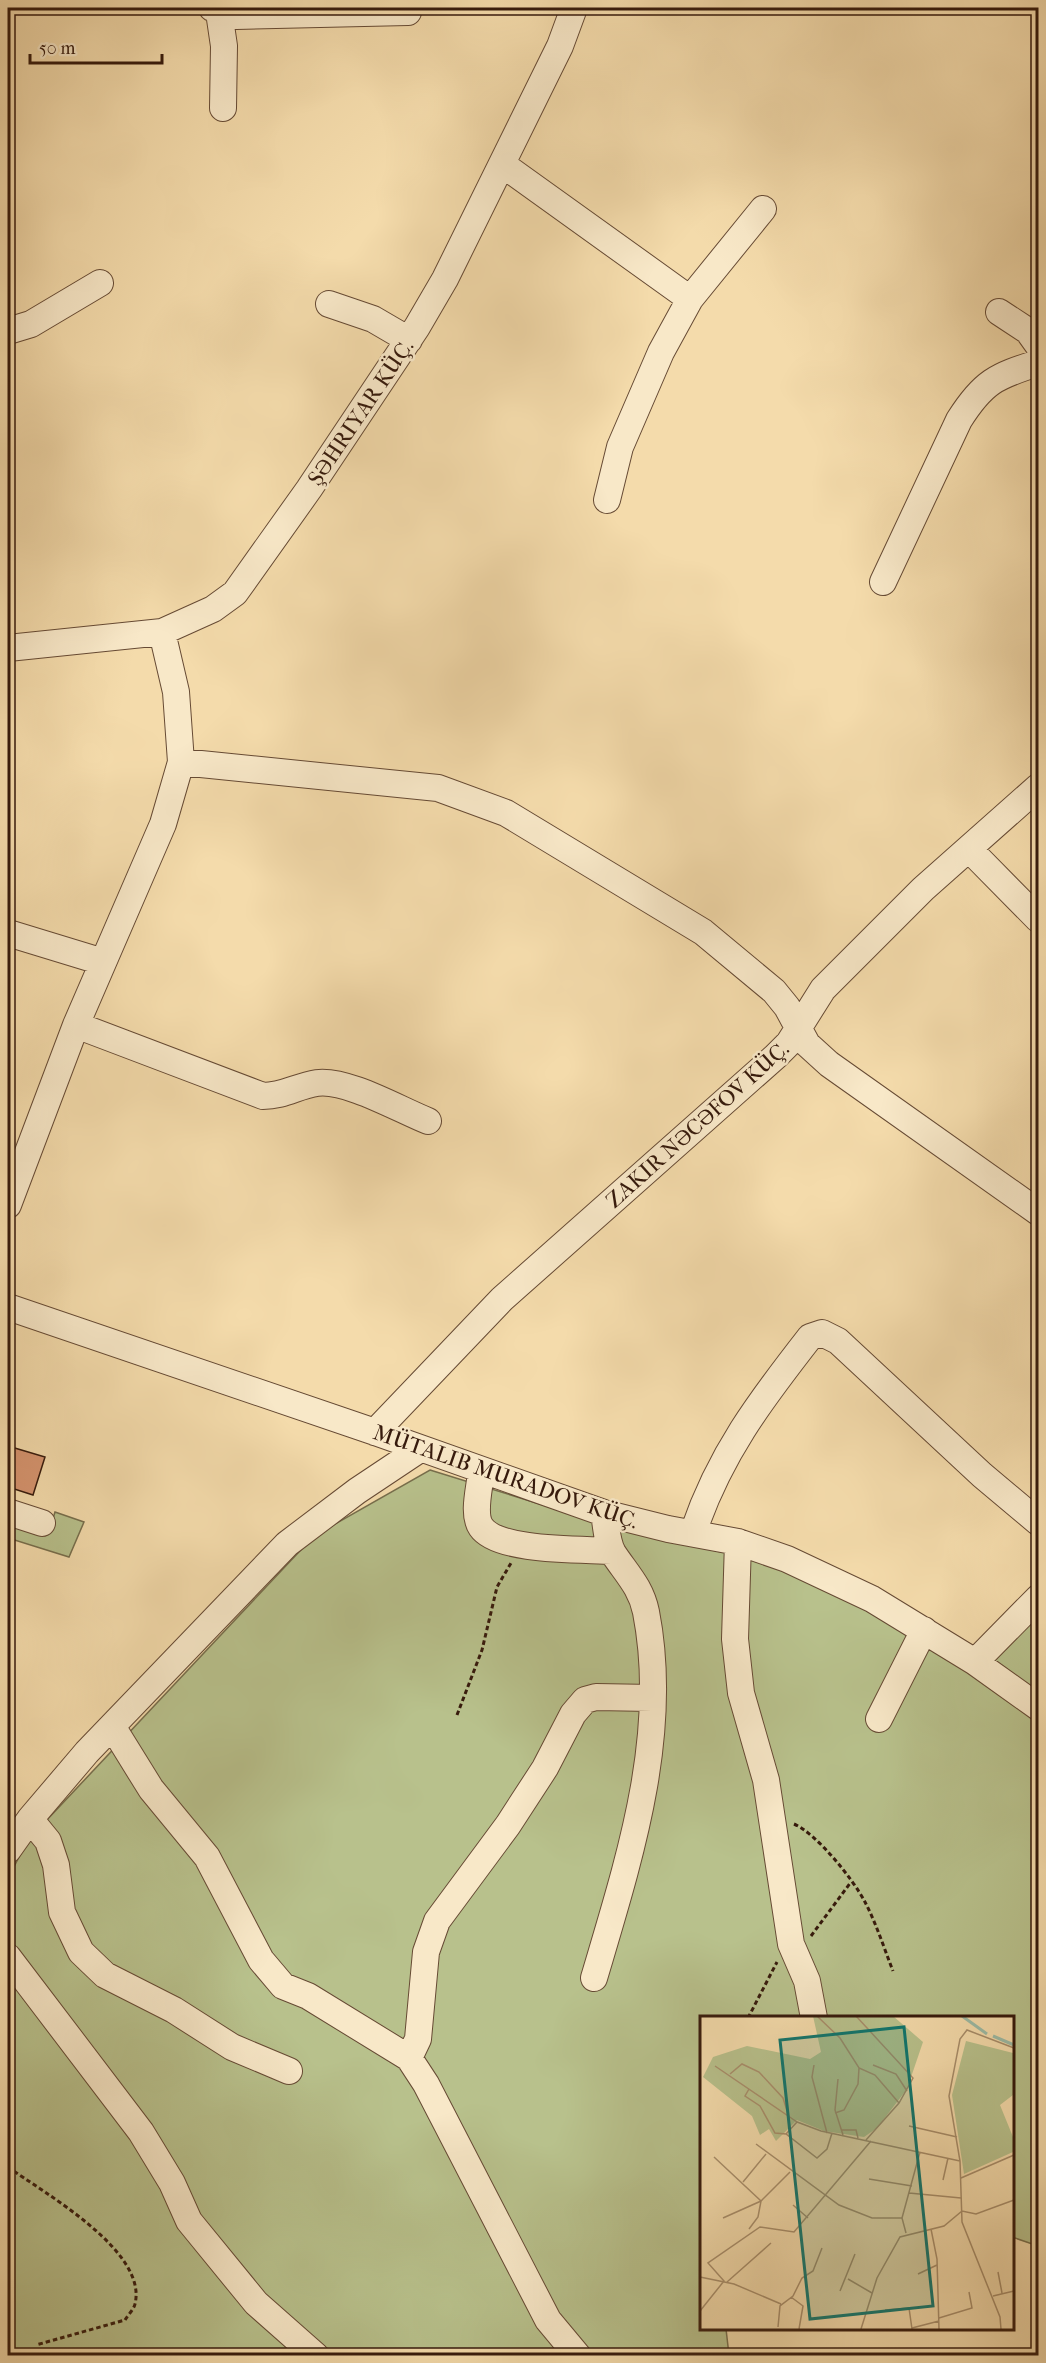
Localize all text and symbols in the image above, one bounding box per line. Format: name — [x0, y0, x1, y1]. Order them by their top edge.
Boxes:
scale bar — [30, 27, 162, 65]
text: 50 m — [39, 38, 76, 59]
street label: ŞƏHRIYAR KÜÇ. — [302, 334, 419, 490]
street label: ZAKIR NƏCƏFOV KÜÇ. — [600, 1035, 794, 1214]
street label: MÜTALIB MURADOV KÜÇ. — [370, 1418, 642, 1535]
inset map — [700, 2016, 1013, 2330]

